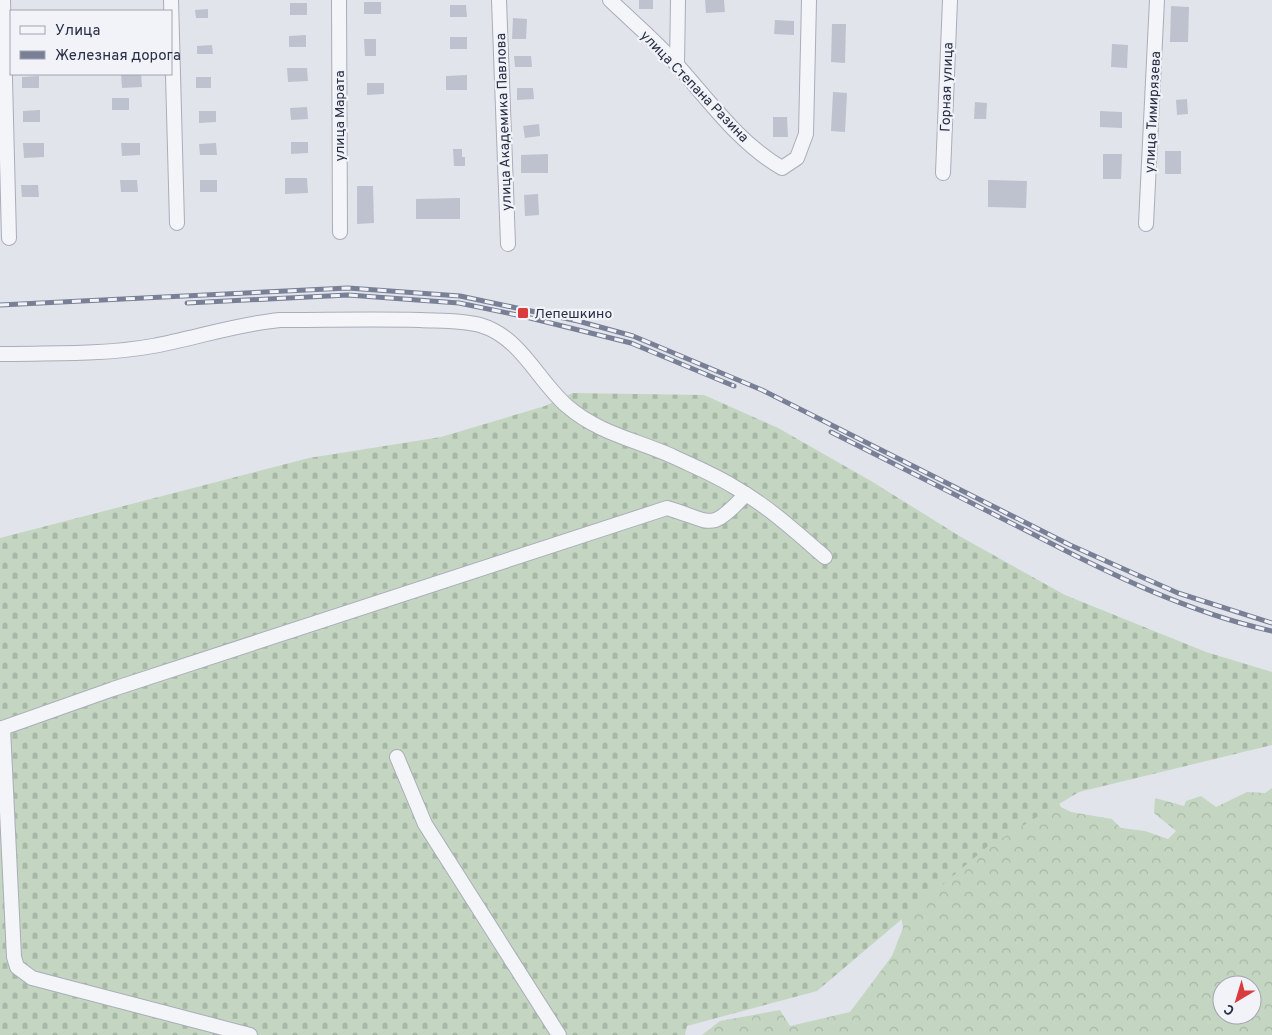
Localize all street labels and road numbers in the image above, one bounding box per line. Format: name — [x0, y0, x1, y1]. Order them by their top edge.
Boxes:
street label: улица Степана Разина — [636, 28, 752, 146]
street label: улица Академика Павлова — [493, 33, 516, 211]
street label: Горная улица — [937, 42, 958, 132]
street label: улица Тимирязева — [1142, 51, 1165, 173]
street label: улица Марата — [332, 70, 349, 162]

